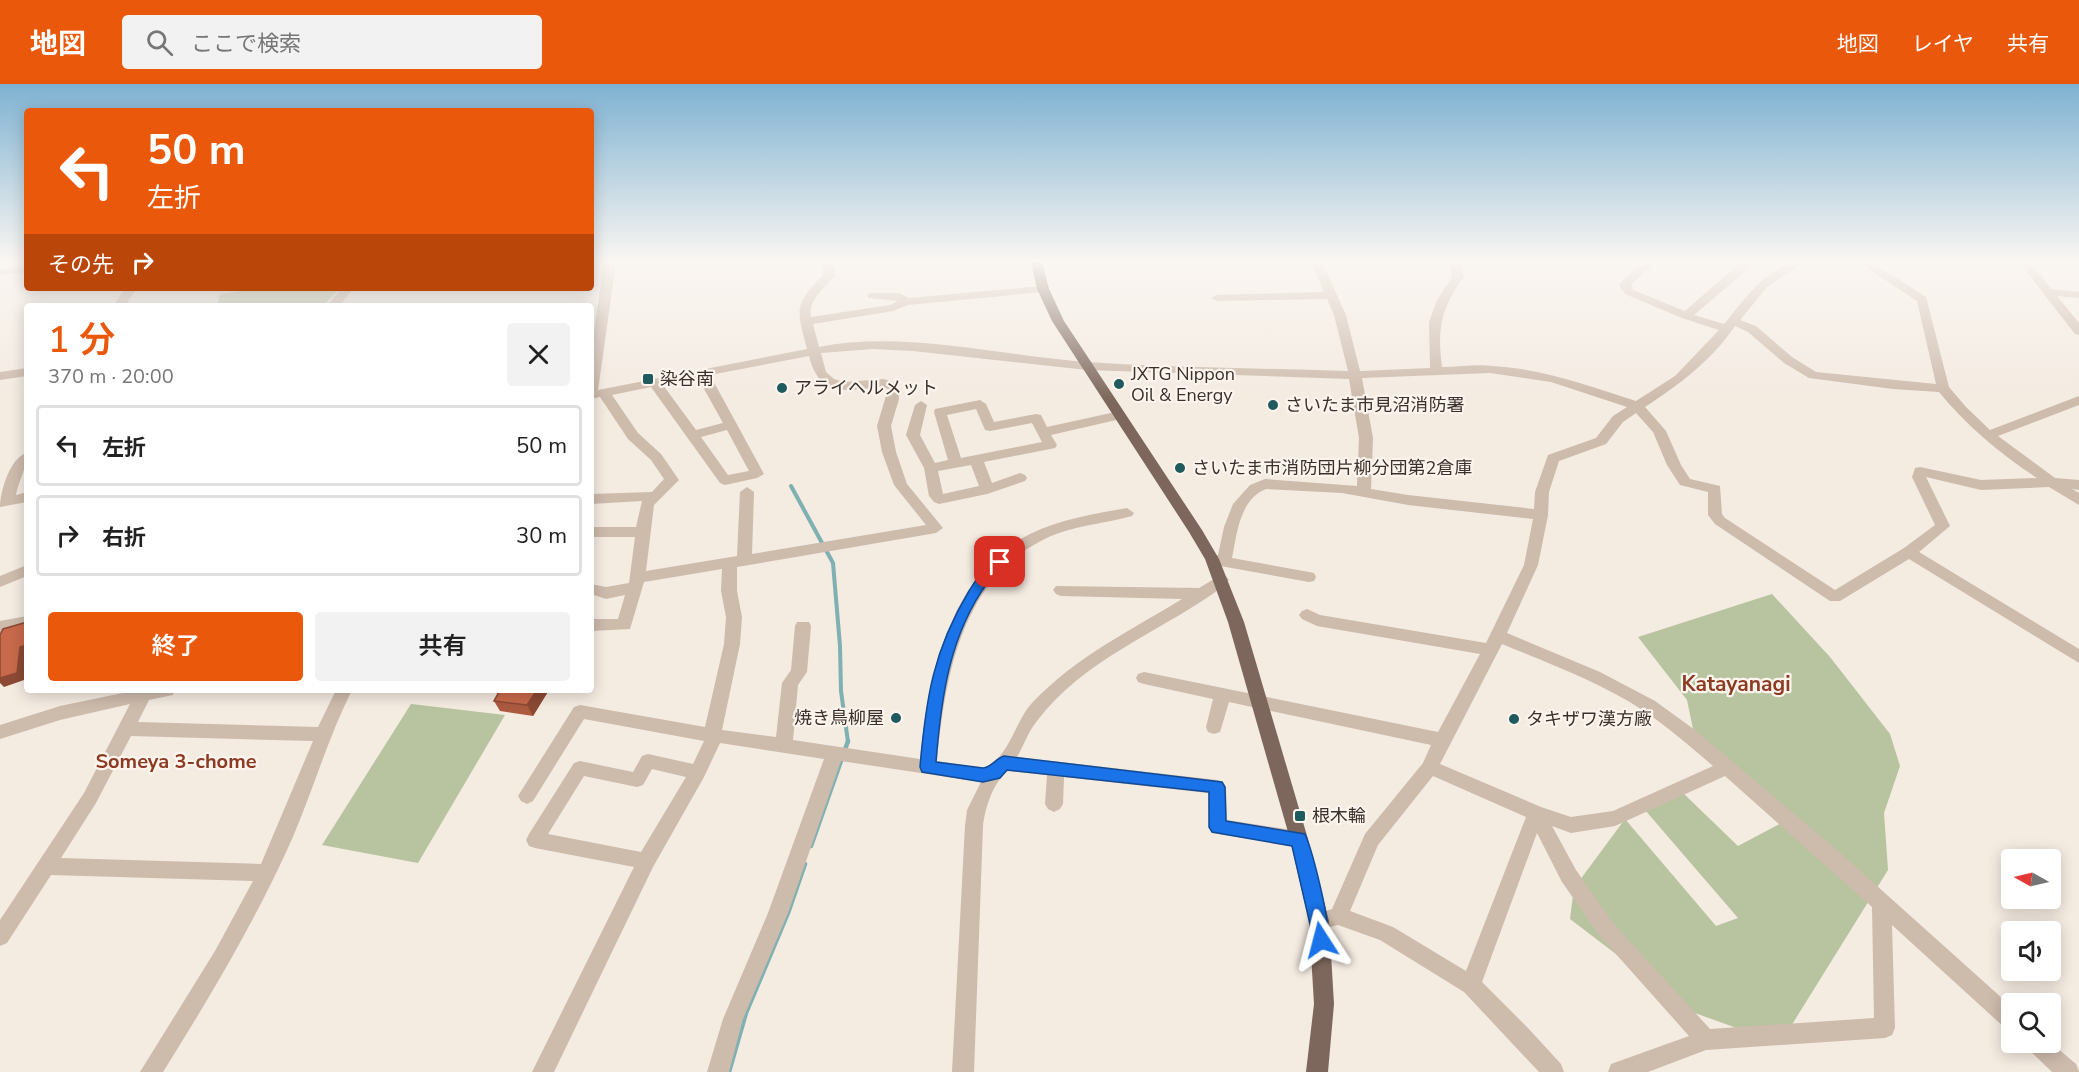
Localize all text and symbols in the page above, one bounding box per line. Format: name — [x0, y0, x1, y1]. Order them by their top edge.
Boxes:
search box — [122, 15, 542, 69]
text: 地図 — [30, 25, 86, 63]
icon: search — [143, 26, 176, 59]
text: ここで検索 — [191, 29, 301, 59]
text: 地図 — [1837, 30, 1879, 58]
text: レイヤ — [1912, 30, 1974, 58]
text: 共有 — [2007, 30, 2049, 58]
text: 50 m — [147, 122, 246, 179]
icon: left — [48, 132, 126, 210]
text: 左折 — [147, 180, 201, 217]
icon: right — [126, 246, 159, 279]
text: その先 — [48, 250, 114, 280]
text: 1 分 — [48, 316, 115, 365]
button: close — [507, 323, 570, 386]
place label: JXTG Nippon Oil & Energy — [1130, 362, 1235, 407]
text: 370 m · 20:00 — [48, 363, 174, 390]
place label: 染谷南 — [660, 367, 714, 391]
marker: 染谷南 — [641, 372, 655, 386]
place label: アライヘルメット — [794, 376, 938, 400]
marker: JXTG Nippon Oil & Energy — [1112, 377, 1126, 391]
marker: アライヘルメット — [775, 381, 789, 395]
place label: さいたま市見沼消防署 — [1285, 393, 1464, 417]
marker: さいたま市見沼消防署 — [1266, 398, 1280, 412]
icon: left — [51, 429, 84, 462]
text: 50 m — [516, 431, 567, 461]
text: 左折 — [102, 433, 146, 463]
place label: さいたま市消防団片柳分団第2倉庫 — [1192, 456, 1472, 480]
marker: さいたま市消防団片柳分団第2倉庫 — [1173, 461, 1187, 475]
icon: right — [51, 519, 84, 552]
text: 30 m — [516, 521, 567, 551]
text: 右折 — [102, 523, 146, 553]
pin — [974, 536, 1025, 587]
icon: arrive — [983, 545, 1016, 578]
button: 終了 — [48, 612, 303, 681]
button: 共有 — [315, 612, 570, 681]
district label: Katayanagi — [1681, 670, 1791, 698]
place label: 焼き鳥柳屋 — [794, 706, 884, 730]
place label: タキザワ漢方廠 — [1526, 707, 1652, 731]
marker: 焼き鳥柳屋 — [889, 711, 903, 725]
marker: タキザワ漢方廠 — [1507, 712, 1521, 726]
district label: Someya 3-chome — [95, 748, 257, 775]
place label: 根木輪 — [1312, 804, 1366, 828]
marker: 根木輪 — [1293, 809, 1307, 823]
north arrow — [2001, 849, 2061, 909]
map controls — [2001, 849, 2061, 1053]
position arrow — [1289, 908, 1353, 972]
button: sound — [2001, 921, 2061, 981]
button: search — [2001, 993, 2061, 1053]

